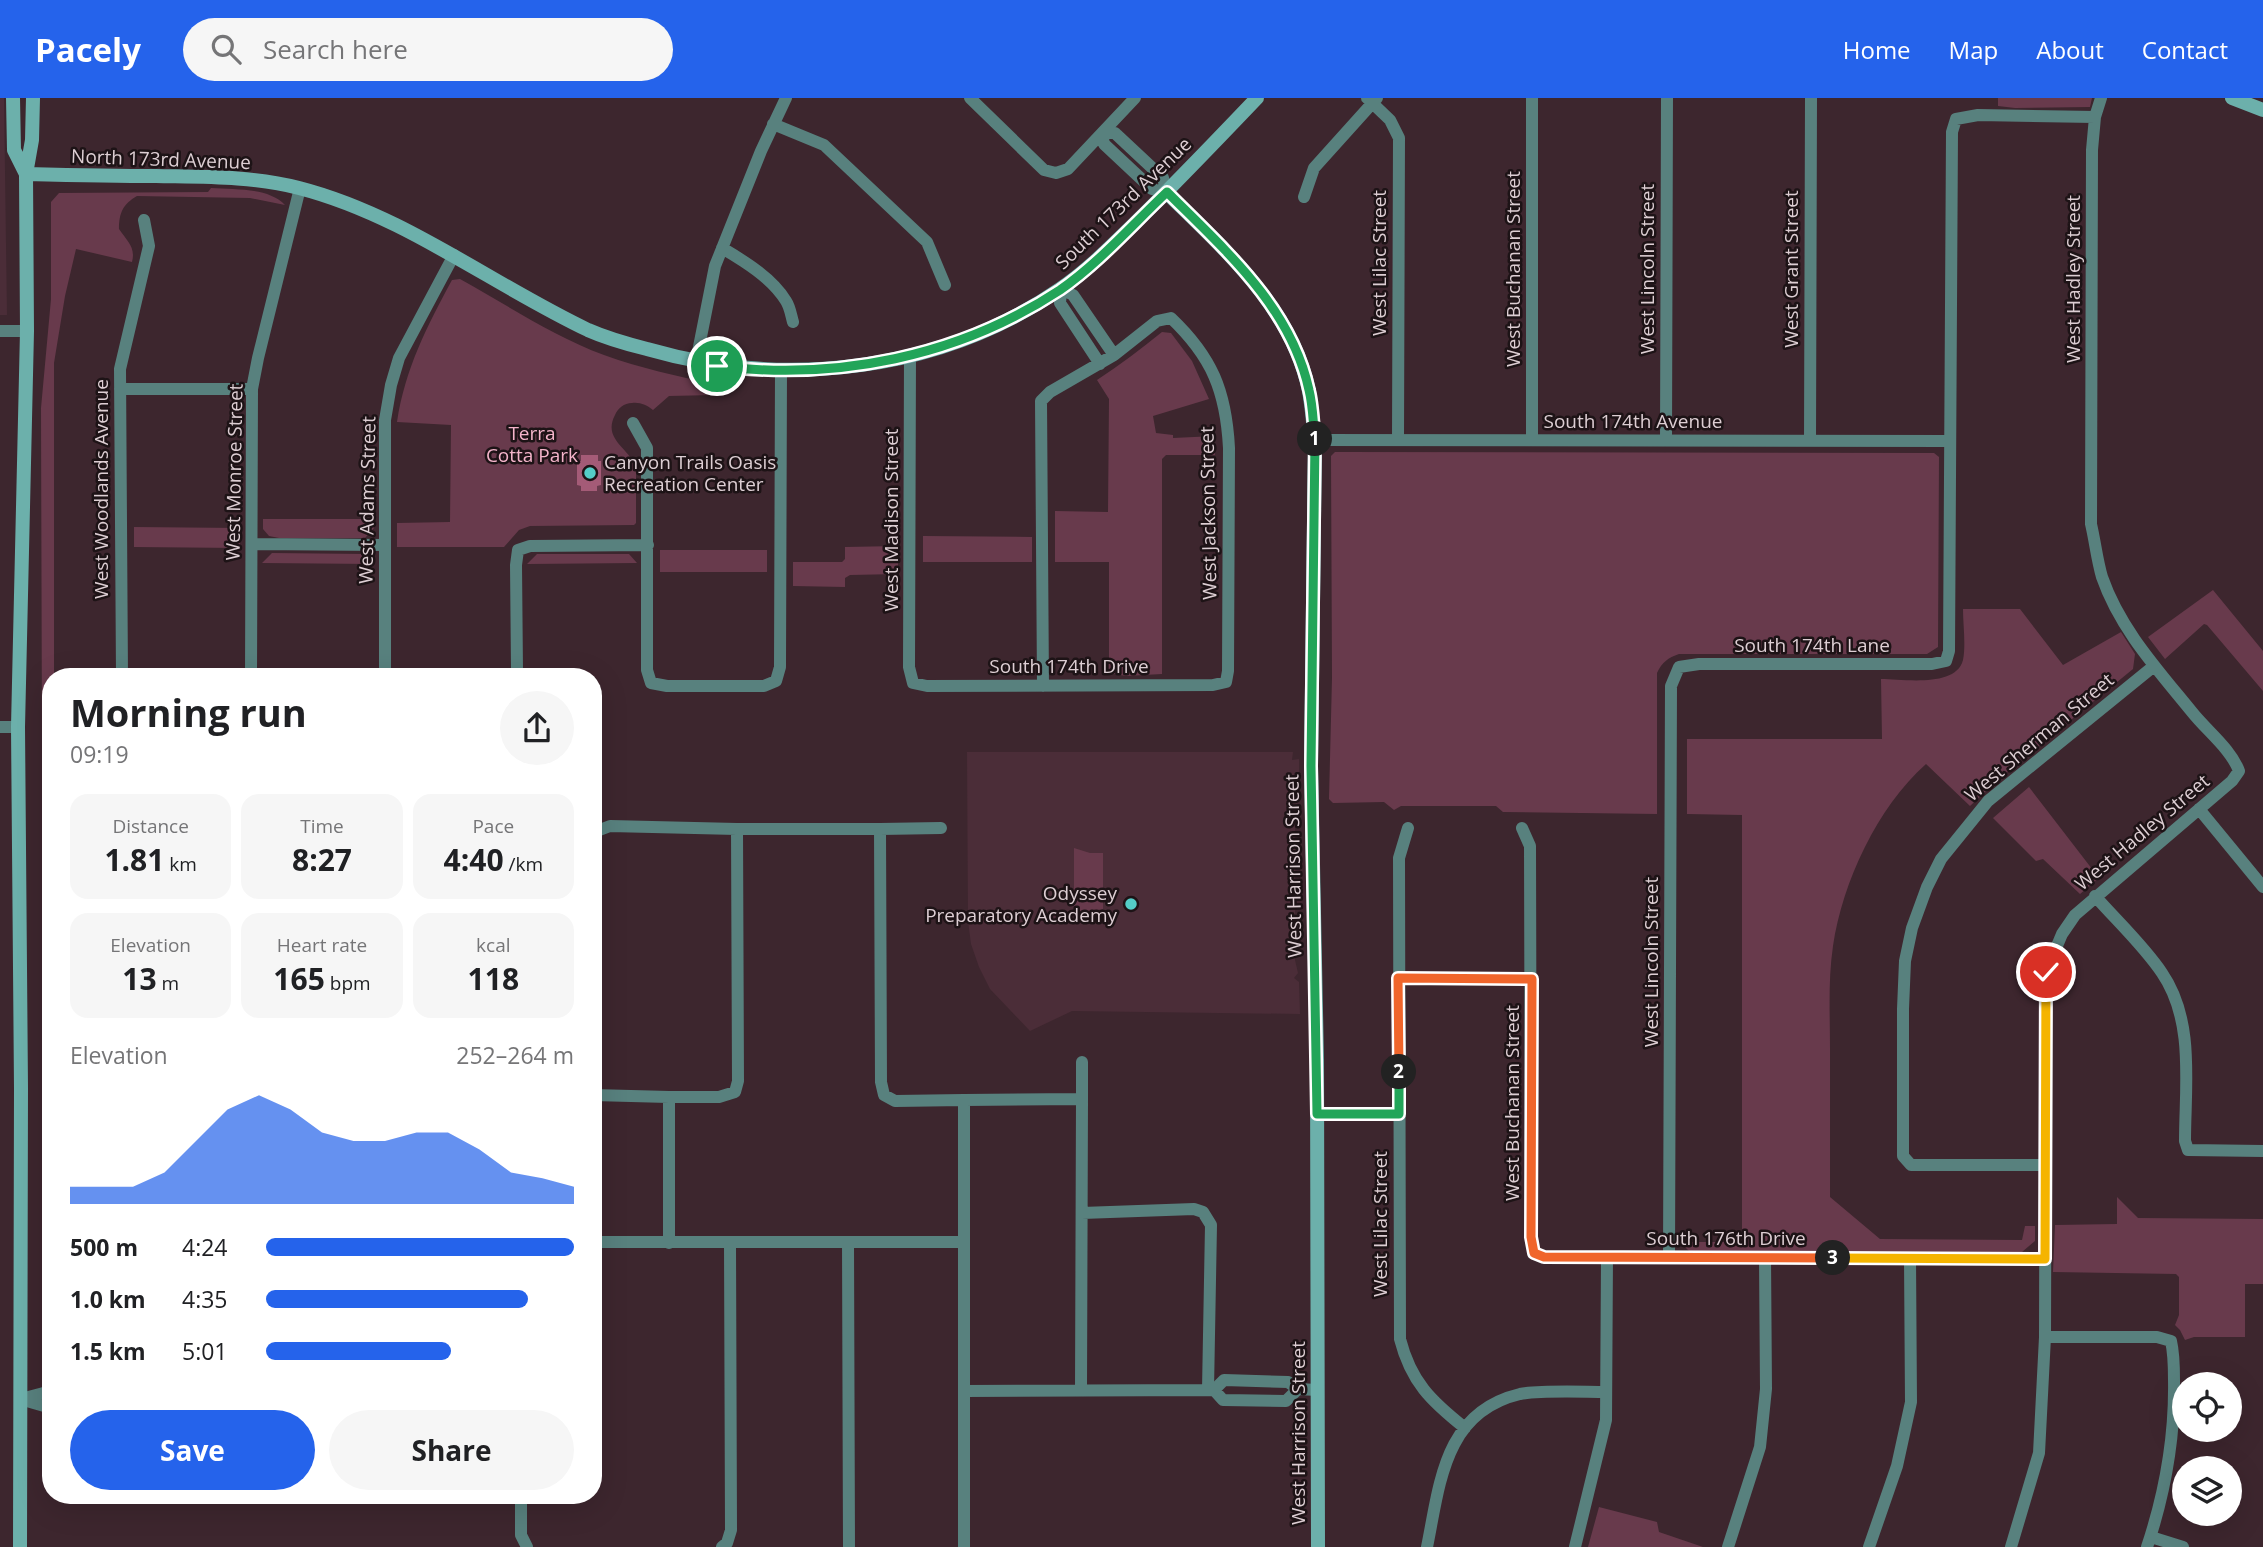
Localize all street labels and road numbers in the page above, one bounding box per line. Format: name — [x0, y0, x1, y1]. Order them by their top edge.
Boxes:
street label: South 173rd Avenue — [1049, 131, 1197, 275]
street label: North 173rd Avenue — [71, 143, 251, 175]
street label: West Buchanan Street — [1500, 171, 1526, 367]
street label: West Lincoln Street — [1634, 184, 1660, 354]
street label: West Lilac Street — [1366, 190, 1392, 336]
street label: West Grant Street — [1778, 190, 1804, 348]
street label: West Hadley Street — [2060, 195, 2086, 363]
street label: West Woodlands Avenue — [88, 379, 114, 599]
street label: West Monroe Street — [219, 383, 249, 561]
street label: South 174th Avenue — [1544, 408, 1722, 434]
street label: West Adams Street — [353, 416, 381, 584]
street label: West Jackson Street — [1193, 426, 1223, 600]
street label: West Madison Street — [878, 428, 904, 612]
street label: South 174th Lane — [1734, 632, 1890, 658]
street label: South 174th Drive — [989, 653, 1149, 679]
street label: West Sherman Street — [1959, 667, 2119, 807]
street label: West Hadley Street — [2069, 768, 2215, 896]
street label: West Harrison Street — [1278, 774, 1308, 958]
street label: West Lincoln Street — [1638, 877, 1664, 1047]
street label: West Buchanan Street — [1499, 1005, 1525, 1201]
street label: West Lilac Street — [1367, 1151, 1393, 1297]
street label: South 176th Drive — [1646, 1225, 1806, 1251]
street label: West Harrison Street — [1285, 1341, 1311, 1525]

